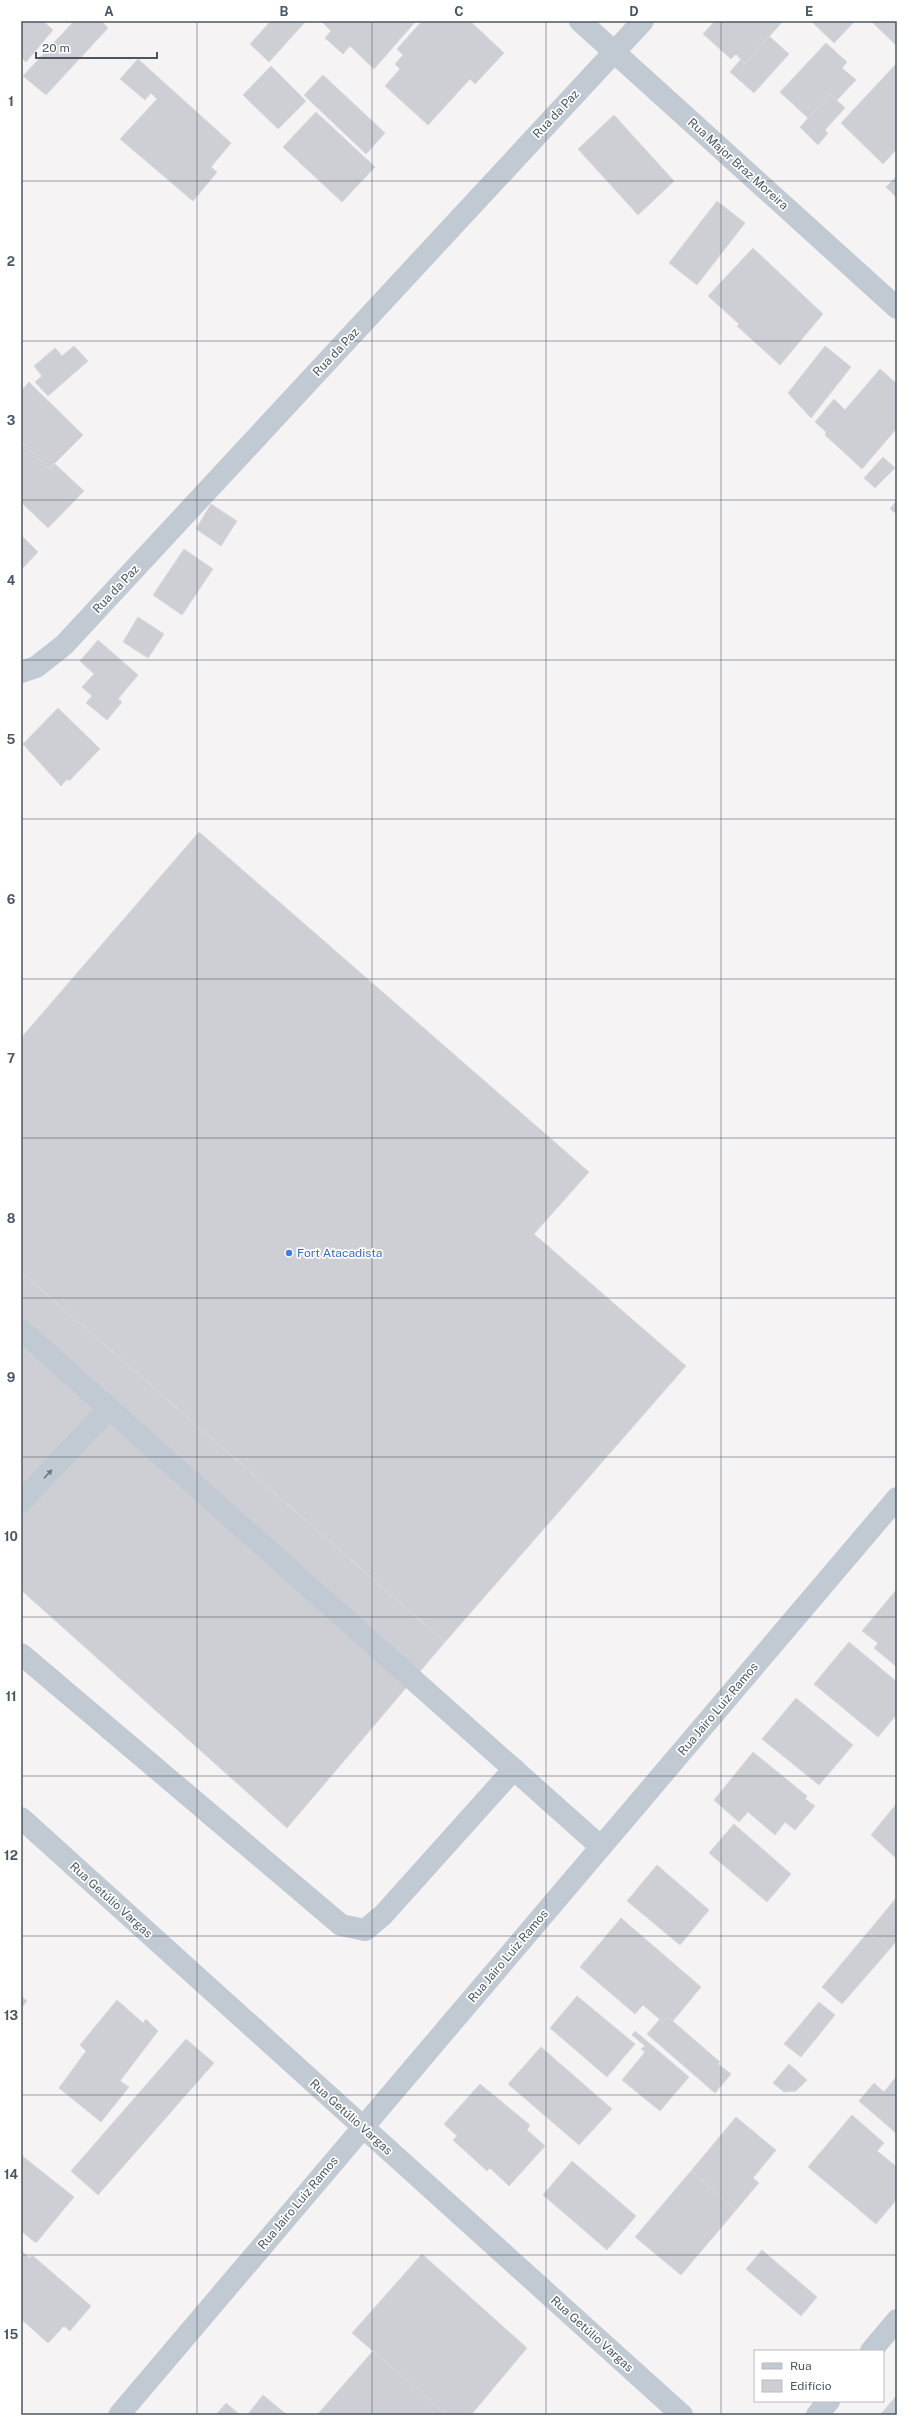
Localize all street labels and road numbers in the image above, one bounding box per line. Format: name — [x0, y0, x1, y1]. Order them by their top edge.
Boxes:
street label: Rua da Paz — [530, 87, 582, 141]
street label: Rua Major Braz Moreira — [685, 115, 791, 213]
street label: Rua da Paz — [310, 325, 362, 379]
street label: Rua da Paz — [90, 562, 142, 616]
street label: Rua Jairo Luiz Ramos — [675, 1660, 761, 1758]
street label: Rua Getúlio Vargas — [67, 1859, 155, 1941]
street label: Rua Jairo Luiz Ramos — [465, 1907, 551, 2005]
street label: Rua Getúlio Vargas — [307, 2076, 395, 2158]
street label: Rua Jairo Luiz Ramos — [255, 2154, 341, 2252]
street label: Rua Getúlio Vargas — [548, 2293, 636, 2375]

